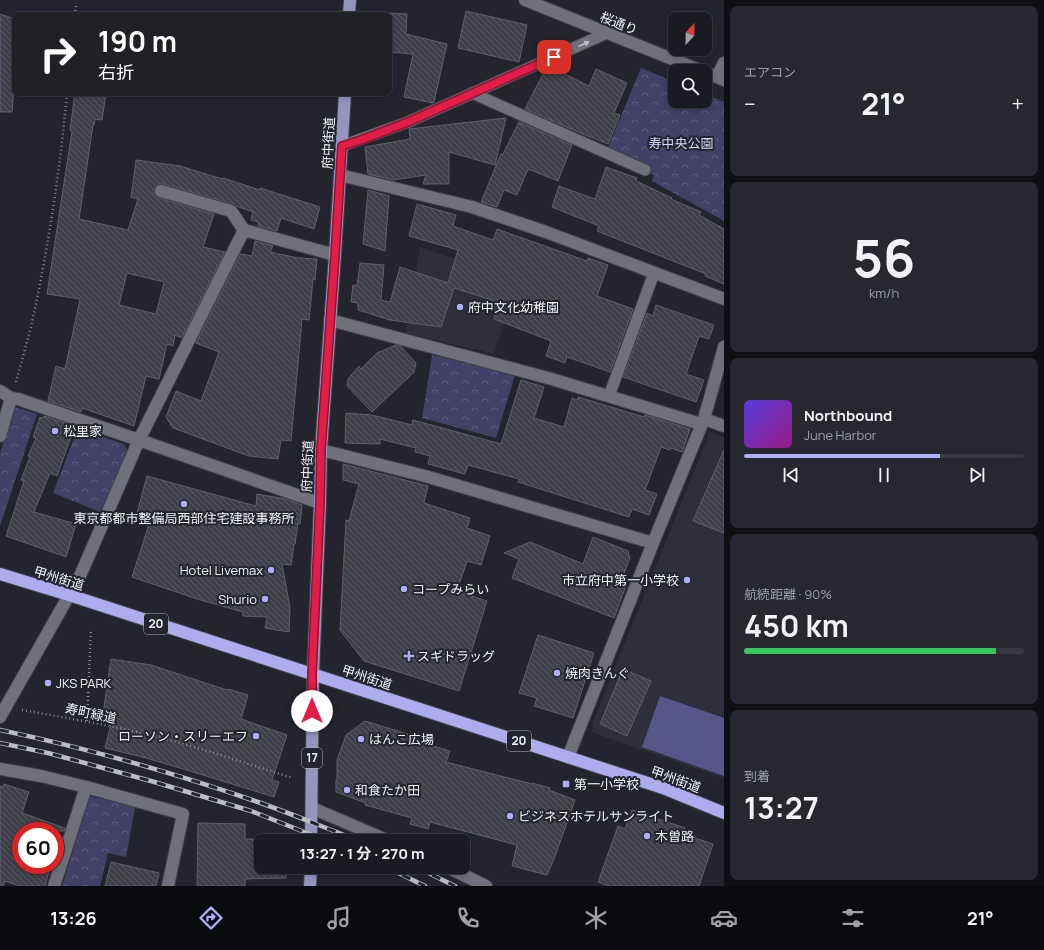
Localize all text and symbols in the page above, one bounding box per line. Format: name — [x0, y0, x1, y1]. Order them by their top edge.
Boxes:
street label: 桜通り — [598, 7, 640, 39]
north arrow — [668, 12, 712, 56]
map controls — [668, 12, 712, 108]
text: 190 m — [98, 22, 177, 60]
icon: right — [32, 28, 84, 80]
pin — [537, 40, 571, 74]
one-way arrow — [578, 41, 590, 47]
icon: arrive — [543, 46, 565, 68]
text: 右折 — [98, 60, 134, 84]
text: エアコン — [744, 63, 796, 81]
button: search — [668, 64, 712, 108]
text: 21° — [861, 83, 906, 124]
text: − — [744, 89, 756, 119]
text: + — [1011, 89, 1024, 119]
street label: 府中街道 — [318, 117, 338, 169]
park label: 寿中央公園 — [648, 134, 714, 152]
text: 56 — [853, 222, 915, 293]
text: km/h — [869, 284, 899, 302]
place label: 府中文化幼稚園 — [468, 298, 559, 316]
marker: 府中文化幼稚園 — [455, 302, 465, 312]
text: Northbound — [804, 405, 892, 426]
place label: 松里家 — [63, 422, 102, 440]
marker: 松里家 — [50, 426, 60, 436]
text: June Harbor — [804, 426, 877, 444]
street label: 府中街道 — [297, 440, 317, 492]
icon: previous — [780, 464, 802, 486]
icon: pause — [873, 464, 895, 486]
icon: next — [966, 464, 988, 486]
marker: 東京都都市整備局西部住宅建設事務所 — [179, 499, 189, 509]
place label: 東京都都市整備局西部住宅建設事務所 — [73, 509, 295, 527]
place label: Hotel Livemax — [180, 561, 263, 579]
street label: 甲州街道 — [31, 562, 87, 594]
marker: Hotel Livemax — [266, 565, 276, 575]
place label: 市立府中第一小学校 — [562, 571, 679, 589]
marker: 市立府中第一小学校 — [682, 575, 692, 585]
place label: コープみらい — [412, 580, 489, 598]
marker: コープみらい — [399, 584, 409, 594]
text: 航続距離 · 90% — [744, 585, 832, 603]
place label: Shurio — [218, 590, 257, 608]
marker: Shurio — [260, 594, 270, 604]
text: 450 km — [744, 605, 849, 646]
road number: 20 — [144, 614, 168, 634]
place label: スギドラッグ — [417, 647, 495, 665]
marker: スギドラッグ — [404, 651, 414, 661]
street label: 甲州街道 — [339, 660, 395, 694]
place label: 焼肉きんぐ — [565, 664, 630, 682]
marker: 焼肉きんぐ — [552, 668, 562, 678]
place label: JKS PARK — [56, 674, 112, 692]
marker: JKS PARK — [43, 678, 53, 688]
position arrow — [291, 690, 333, 732]
street label: 寿町緑道 — [64, 699, 118, 727]
place label: ローソン・スリーエフ — [118, 727, 248, 745]
place label: はんこ広場 — [369, 730, 434, 748]
marker: ローソン・スリーエフ — [251, 731, 261, 741]
road number: 20 — [507, 731, 531, 751]
marker: はんこ広場 — [356, 734, 366, 744]
road number: 17 — [302, 748, 322, 768]
street label: 甲州街道 — [648, 762, 704, 796]
text: 到着 — [744, 767, 770, 785]
place label: 第一小学校 — [574, 775, 639, 793]
marker: 第一小学校 — [561, 779, 571, 789]
place label: 和食たか田 — [355, 781, 420, 799]
marker: 和食たか田 — [342, 785, 352, 795]
text: 13:27 — [744, 787, 819, 828]
place label: ビジネスホテルサンライト — [518, 807, 674, 825]
marker: ビジネスホテルサンライト — [505, 811, 515, 821]
speed limit sign: 60 — [12, 822, 64, 874]
place label: 木曽路 — [655, 827, 694, 845]
marker: 木曽路 — [642, 831, 652, 841]
text: 13:27 · 1 分 · 270 m — [299, 843, 425, 864]
icon: directions — [197, 904, 225, 932]
icon: music — [325, 904, 353, 932]
icon: phone — [454, 904, 482, 932]
icon: climate — [582, 904, 610, 932]
icon: car — [710, 904, 738, 932]
icon: filters — [839, 904, 867, 932]
text: 13:26 — [50, 906, 97, 930]
text: 21° — [967, 906, 994, 930]

